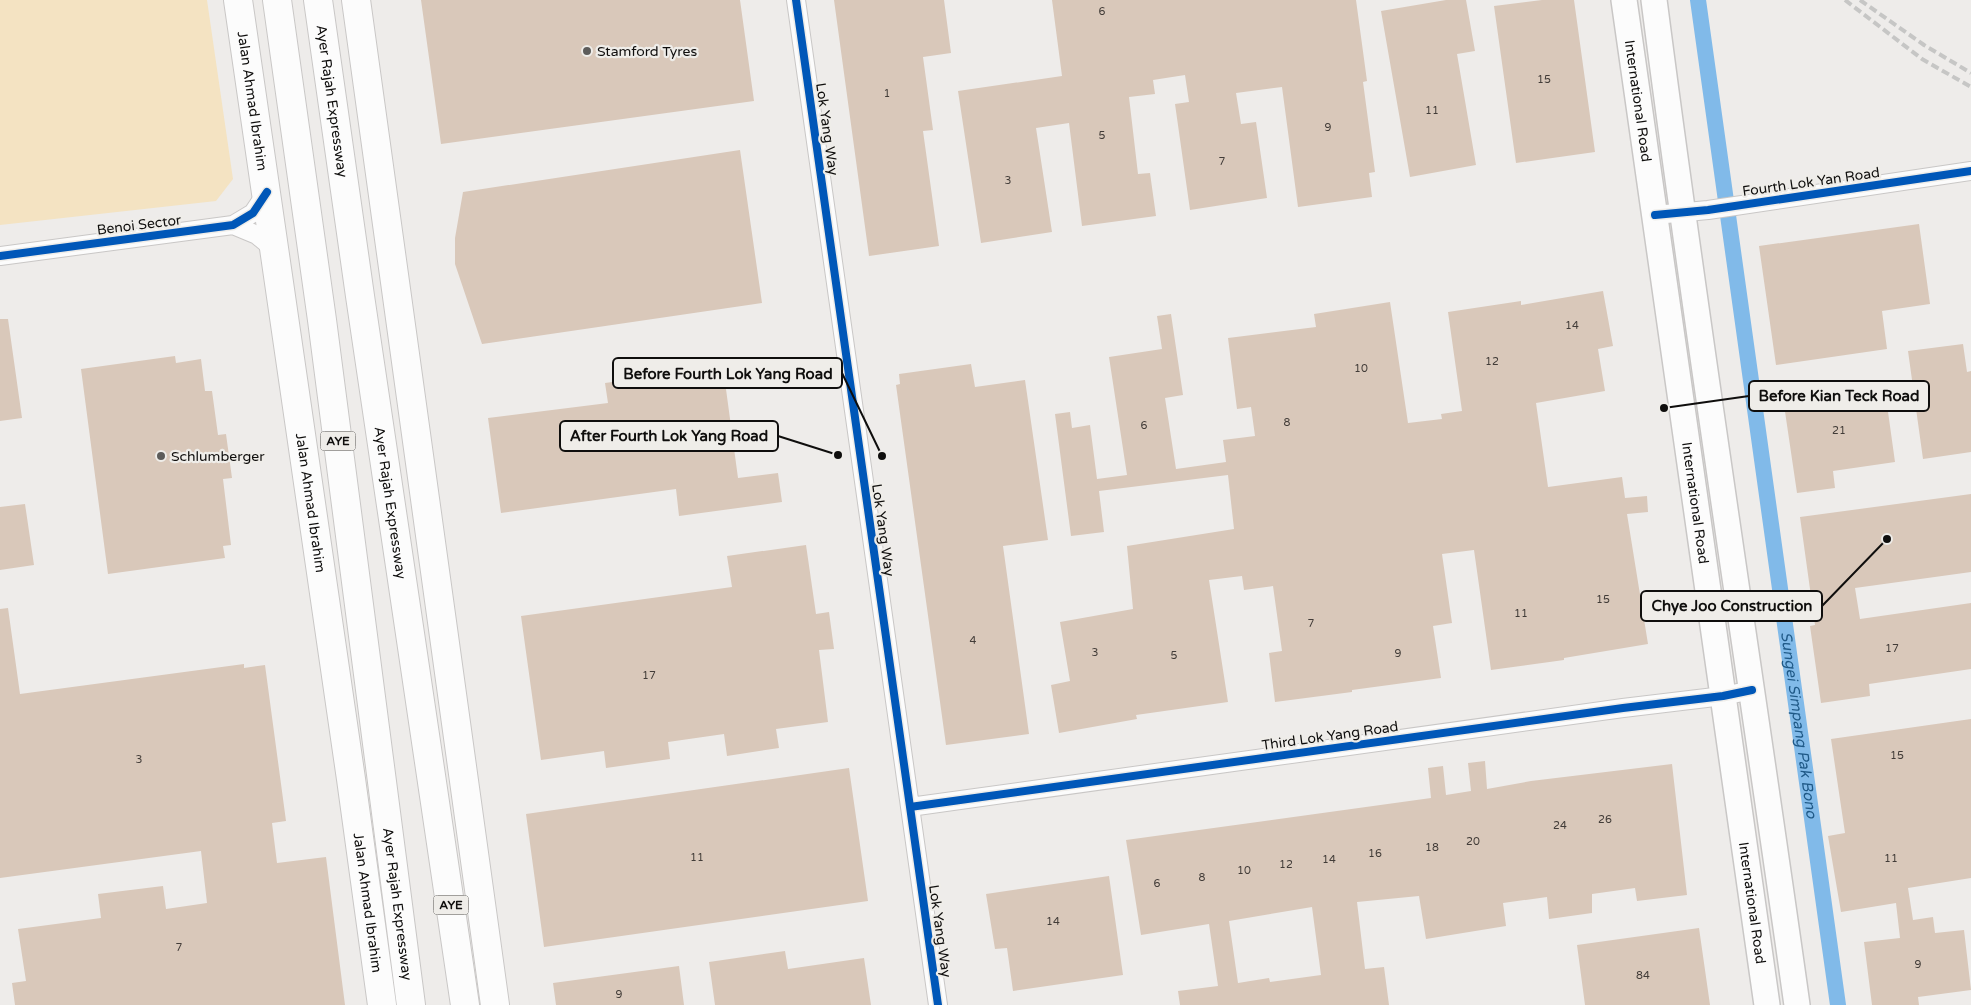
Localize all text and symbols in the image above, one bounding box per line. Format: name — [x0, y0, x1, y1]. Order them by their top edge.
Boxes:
house number: 6 — [1099, 5, 1106, 18]
street label: Ayer Rajah Expressway — [313, 24, 352, 179]
street label: Jalan Ahmad Ibrahim — [234, 30, 271, 172]
street label: International Road — [1621, 39, 1655, 163]
place label: Stamford Tyres — [597, 43, 697, 60]
marker: Stamford Tyres — [581, 45, 593, 57]
house number: 15 — [1537, 73, 1551, 86]
street label: Lok Yang Way — [812, 82, 842, 177]
house number: 1 — [884, 87, 890, 100]
house number: 11 — [1425, 104, 1439, 117]
house number: 9 — [1325, 121, 1332, 134]
house number: 5 — [1099, 129, 1106, 142]
house number: 7 — [1219, 155, 1226, 168]
street label: Fourth Lok Yan Road — [1741, 164, 1881, 200]
house number: 3 — [1005, 174, 1012, 187]
street label: Benoi Sector — [96, 211, 183, 239]
house number: 14 — [1565, 319, 1579, 332]
house number: 12 — [1485, 355, 1499, 368]
callout: Before Fourth Lok Yang Road — [613, 358, 842, 388]
house number: 10 — [1354, 362, 1368, 375]
text: Before Fourth Lok Yang Road — [623, 365, 833, 384]
callout: Before Kian Teck Road — [1749, 381, 1929, 411]
text: Before Kian Teck Road — [1759, 387, 1919, 405]
house number: 8 — [1284, 416, 1291, 429]
house number: 6 — [1141, 419, 1148, 432]
callout: After Fourth Lok Yang Road — [560, 421, 778, 451]
house number: 21 — [1832, 424, 1846, 437]
street label: Ayer Rajah Expressway — [371, 425, 410, 581]
text: After Fourth Lok Yang Road — [570, 427, 768, 446]
street label: Jalan Ahmad Ibrahim — [292, 432, 329, 574]
road number: AYE — [320, 432, 356, 451]
street label: International Road — [1678, 441, 1713, 565]
place label: Schlumberger — [171, 448, 265, 465]
marker: Schlumberger — [155, 450, 167, 462]
street label: Lok Yang Way — [868, 483, 898, 578]
callout: Chye Joo Construction — [1641, 591, 1822, 621]
house number: 15 — [1596, 593, 1610, 606]
text: Chye Joo Construction — [1652, 597, 1812, 616]
house number: 11 — [1514, 607, 1528, 620]
house number: 7 — [1308, 617, 1315, 630]
water label: Sungei Simpang Pak Bono — [1777, 631, 1821, 820]
house number: 4 — [970, 634, 977, 647]
house number: 17 — [1885, 642, 1899, 655]
house number: 3 — [1092, 646, 1099, 659]
house number: 9 — [1395, 647, 1402, 660]
house number: 5 — [1171, 649, 1178, 662]
house number: 17 — [642, 669, 656, 682]
street label: Third Lok Yang Road — [1261, 718, 1399, 754]
house number: 15 — [1890, 749, 1904, 762]
house number: 3 — [136, 753, 143, 766]
house number: 26 — [1598, 813, 1612, 826]
house number: 24 — [1553, 819, 1567, 832]
street label: Ayer Rajah Expressway — [380, 827, 416, 982]
street label: Jalan Ahmad Ibrahim — [350, 832, 386, 974]
house number: 20 — [1466, 835, 1480, 848]
house number: 18 — [1425, 841, 1439, 854]
street label: International Road — [1735, 841, 1770, 965]
house number: 16 — [1368, 847, 1382, 860]
house number: 11 — [690, 851, 704, 864]
house number: 11 — [1884, 852, 1898, 865]
house number: 14 — [1322, 853, 1336, 866]
house number: 12 — [1279, 858, 1293, 871]
house number: 10 — [1237, 864, 1251, 877]
house number: 8 — [1199, 871, 1206, 884]
house number: 6 — [1154, 877, 1161, 890]
street label: Lok Yang Way — [925, 884, 955, 979]
road number: AYE — [434, 896, 468, 914]
house number: 14 — [1046, 915, 1060, 928]
house number: 7 — [176, 941, 183, 954]
house number: 9 — [1915, 958, 1922, 971]
house number: 84 — [1636, 969, 1650, 982]
house number: 9 — [616, 988, 623, 1001]

